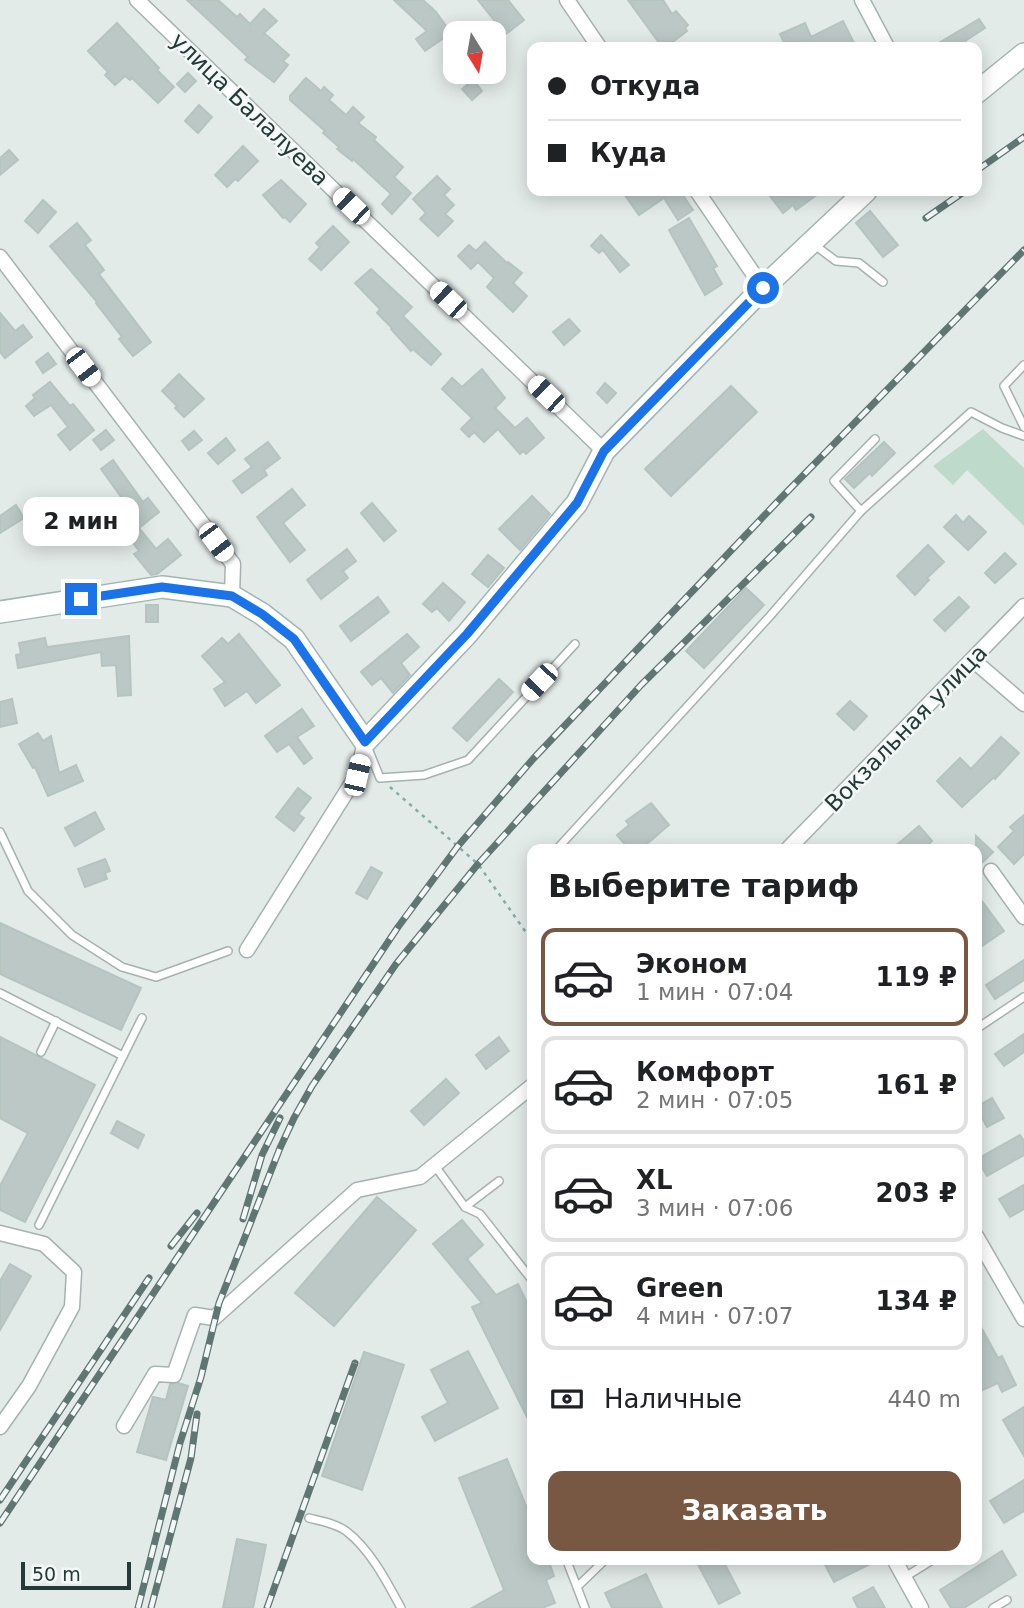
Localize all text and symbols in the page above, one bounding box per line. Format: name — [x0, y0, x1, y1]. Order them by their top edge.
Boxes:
north arrow — [443, 21, 506, 84]
map controls — [443, 21, 506, 84]
street label: улица Балалуева — [166, 27, 334, 191]
text: Откуда — [590, 71, 700, 101]
text: Куда — [590, 138, 667, 168]
car — [329, 184, 374, 228]
route start — [747, 272, 779, 304]
car — [426, 278, 471, 322]
car — [62, 344, 105, 390]
car — [524, 372, 569, 416]
callout: 2 мин — [23, 498, 139, 546]
text: 2 мин — [44, 508, 118, 534]
car — [195, 519, 238, 565]
route end — [65, 583, 97, 615]
street label: Вокзальная улица — [820, 639, 992, 817]
car — [517, 659, 562, 705]
car — [343, 752, 372, 798]
text: Выберите тариф — [548, 867, 859, 905]
icon: car — [552, 946, 615, 1009]
text: Эконом — [636, 949, 748, 979]
text: 119 ₽ — [876, 962, 957, 992]
text: 1 мин · 07:04 — [636, 979, 794, 1005]
icon: car — [552, 1054, 615, 1117]
text: Комфорт — [636, 1057, 774, 1087]
text: 161 ₽ — [876, 1070, 957, 1100]
text: 2 мин · 07:05 — [636, 1087, 794, 1113]
icon: car — [552, 1162, 615, 1225]
text: XL — [636, 1165, 673, 1195]
text: 203 ₽ — [876, 1178, 957, 1208]
text: 3 мин · 07:06 — [636, 1195, 794, 1221]
icon: car — [552, 1270, 615, 1333]
text: Green — [636, 1273, 724, 1303]
text: 134 ₽ — [876, 1286, 957, 1316]
text: 4 мин · 07:07 — [636, 1303, 794, 1329]
icon: cash — [548, 1380, 586, 1418]
text: Наличные — [604, 1384, 742, 1414]
text: 440 m — [887, 1386, 961, 1412]
button: Заказать — [548, 1471, 961, 1551]
scale bar — [21, 1559, 131, 1591]
text: 50 m — [32, 1563, 81, 1585]

